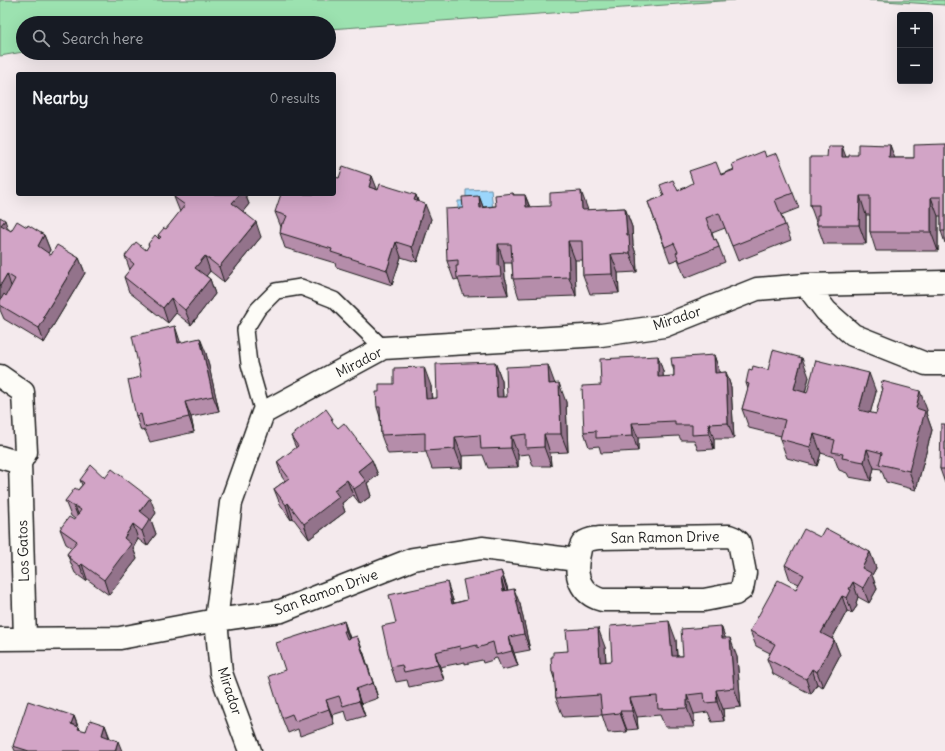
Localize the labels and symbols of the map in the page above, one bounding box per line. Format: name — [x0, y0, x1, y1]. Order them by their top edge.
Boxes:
street label: Mirador — [651, 302, 704, 334]
street label: Mirador — [333, 343, 385, 381]
street label: Los Gatos — [13, 520, 33, 582]
street label: San Ramon Drive — [610, 527, 720, 547]
street label: San Ramon Drive — [272, 565, 380, 619]
street label: Mirador — [214, 665, 246, 718]

